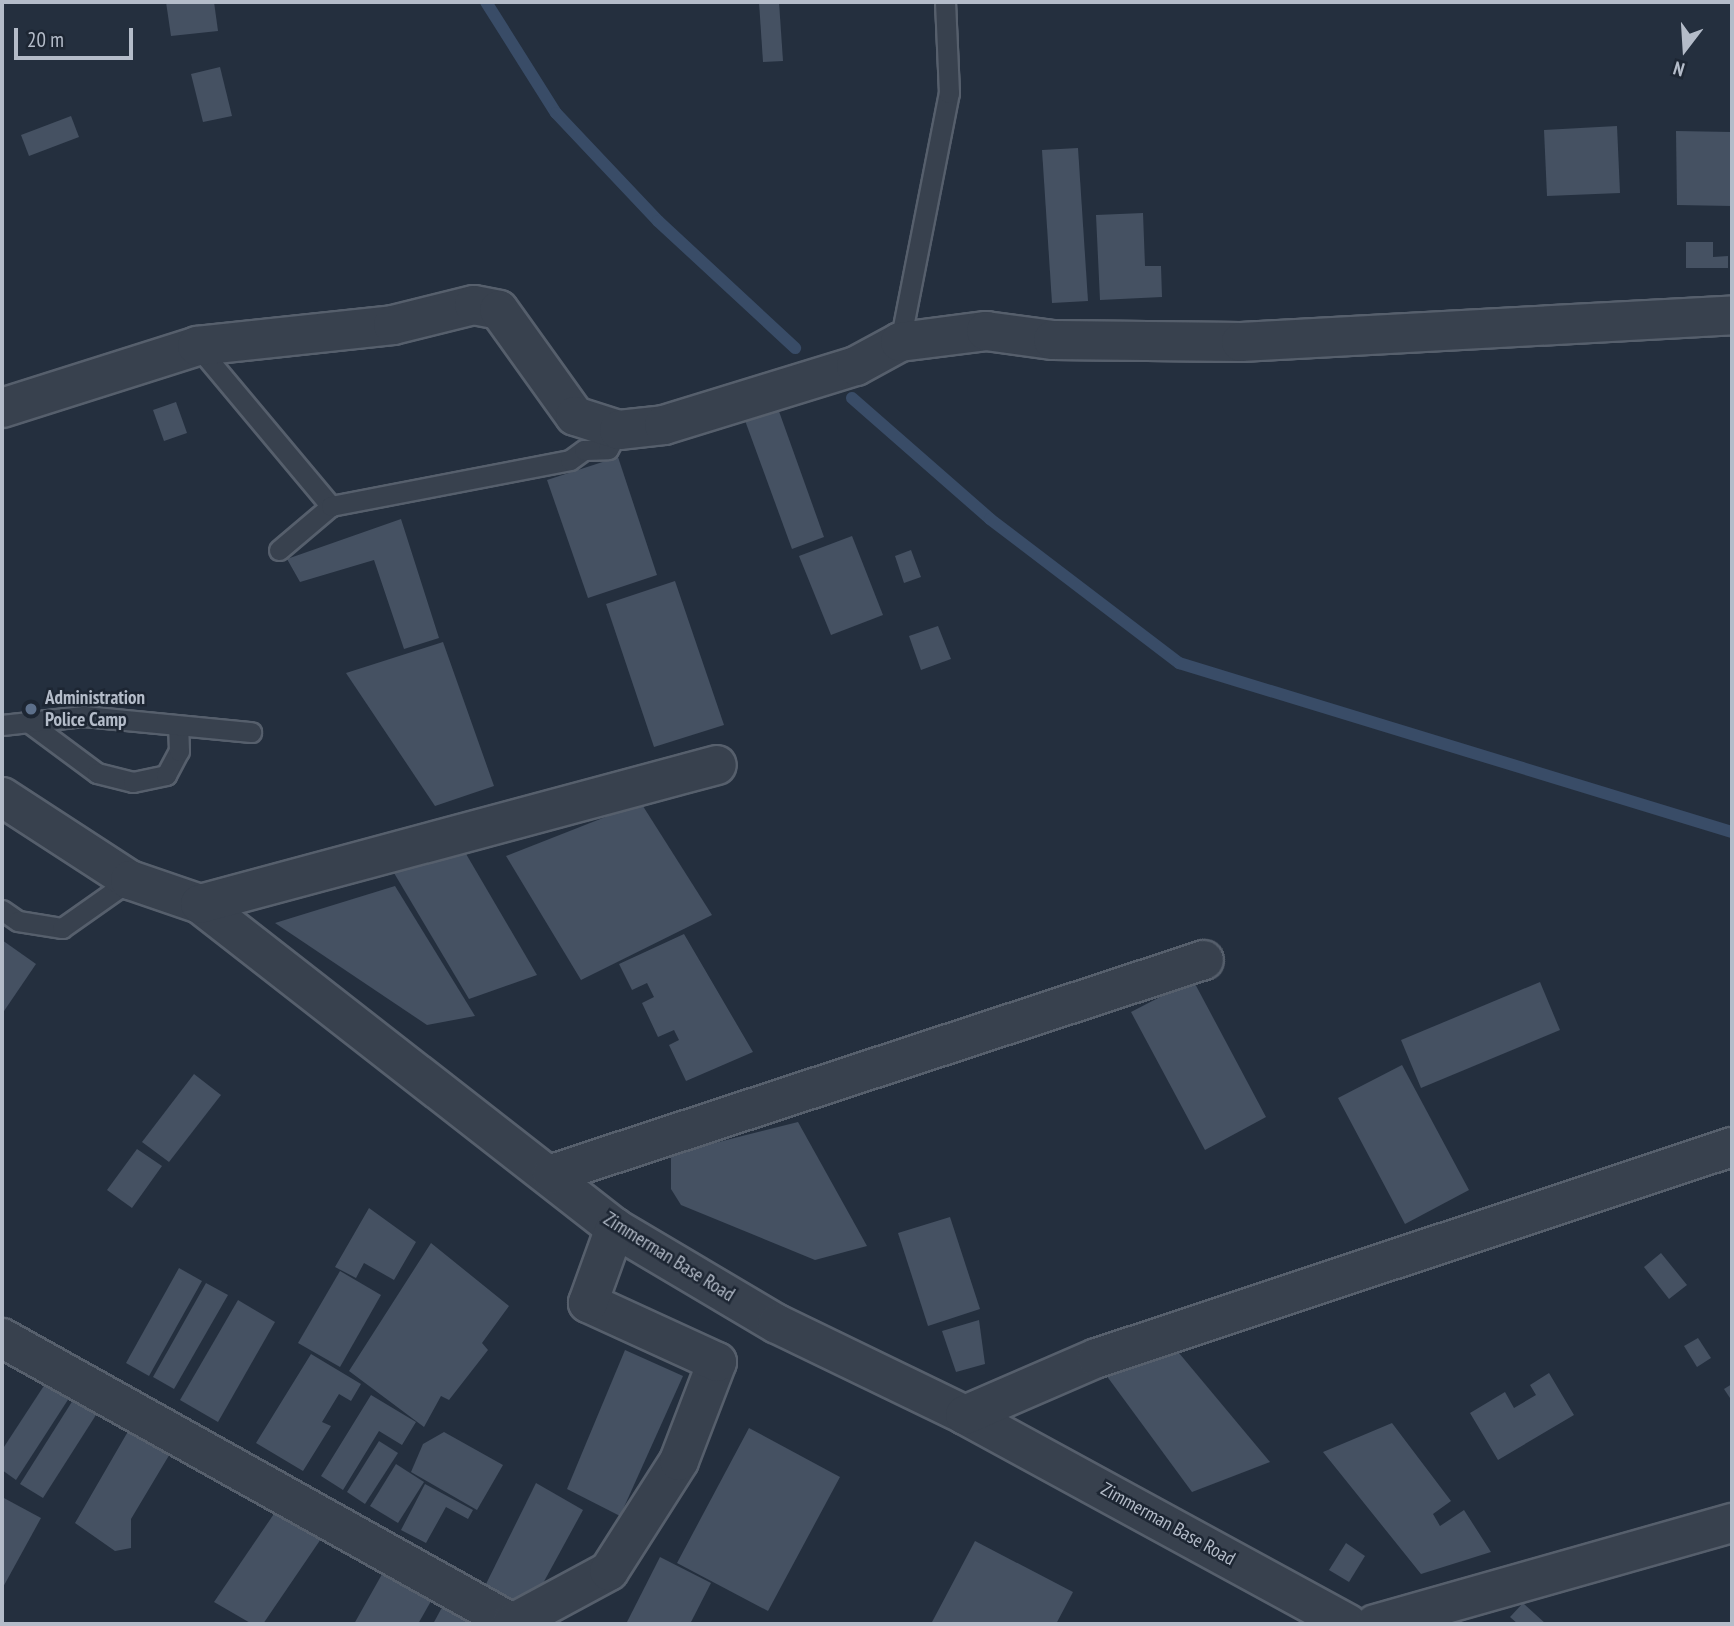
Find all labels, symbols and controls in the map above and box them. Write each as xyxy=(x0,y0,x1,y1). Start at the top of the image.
scale bar xyxy=(18,14,136,58)
north arrow xyxy=(1650,14,1720,84)
text: 20 m xyxy=(27,26,64,53)
text: N xyxy=(1670,56,1687,82)
place label: Administration Police Camp xyxy=(45,687,145,731)
marker: Administration Police Camp xyxy=(23,701,39,717)
street label: Zimmerman Base Road xyxy=(599,1208,739,1306)
street label: Zimmerman Base Road xyxy=(1097,1478,1239,1570)

